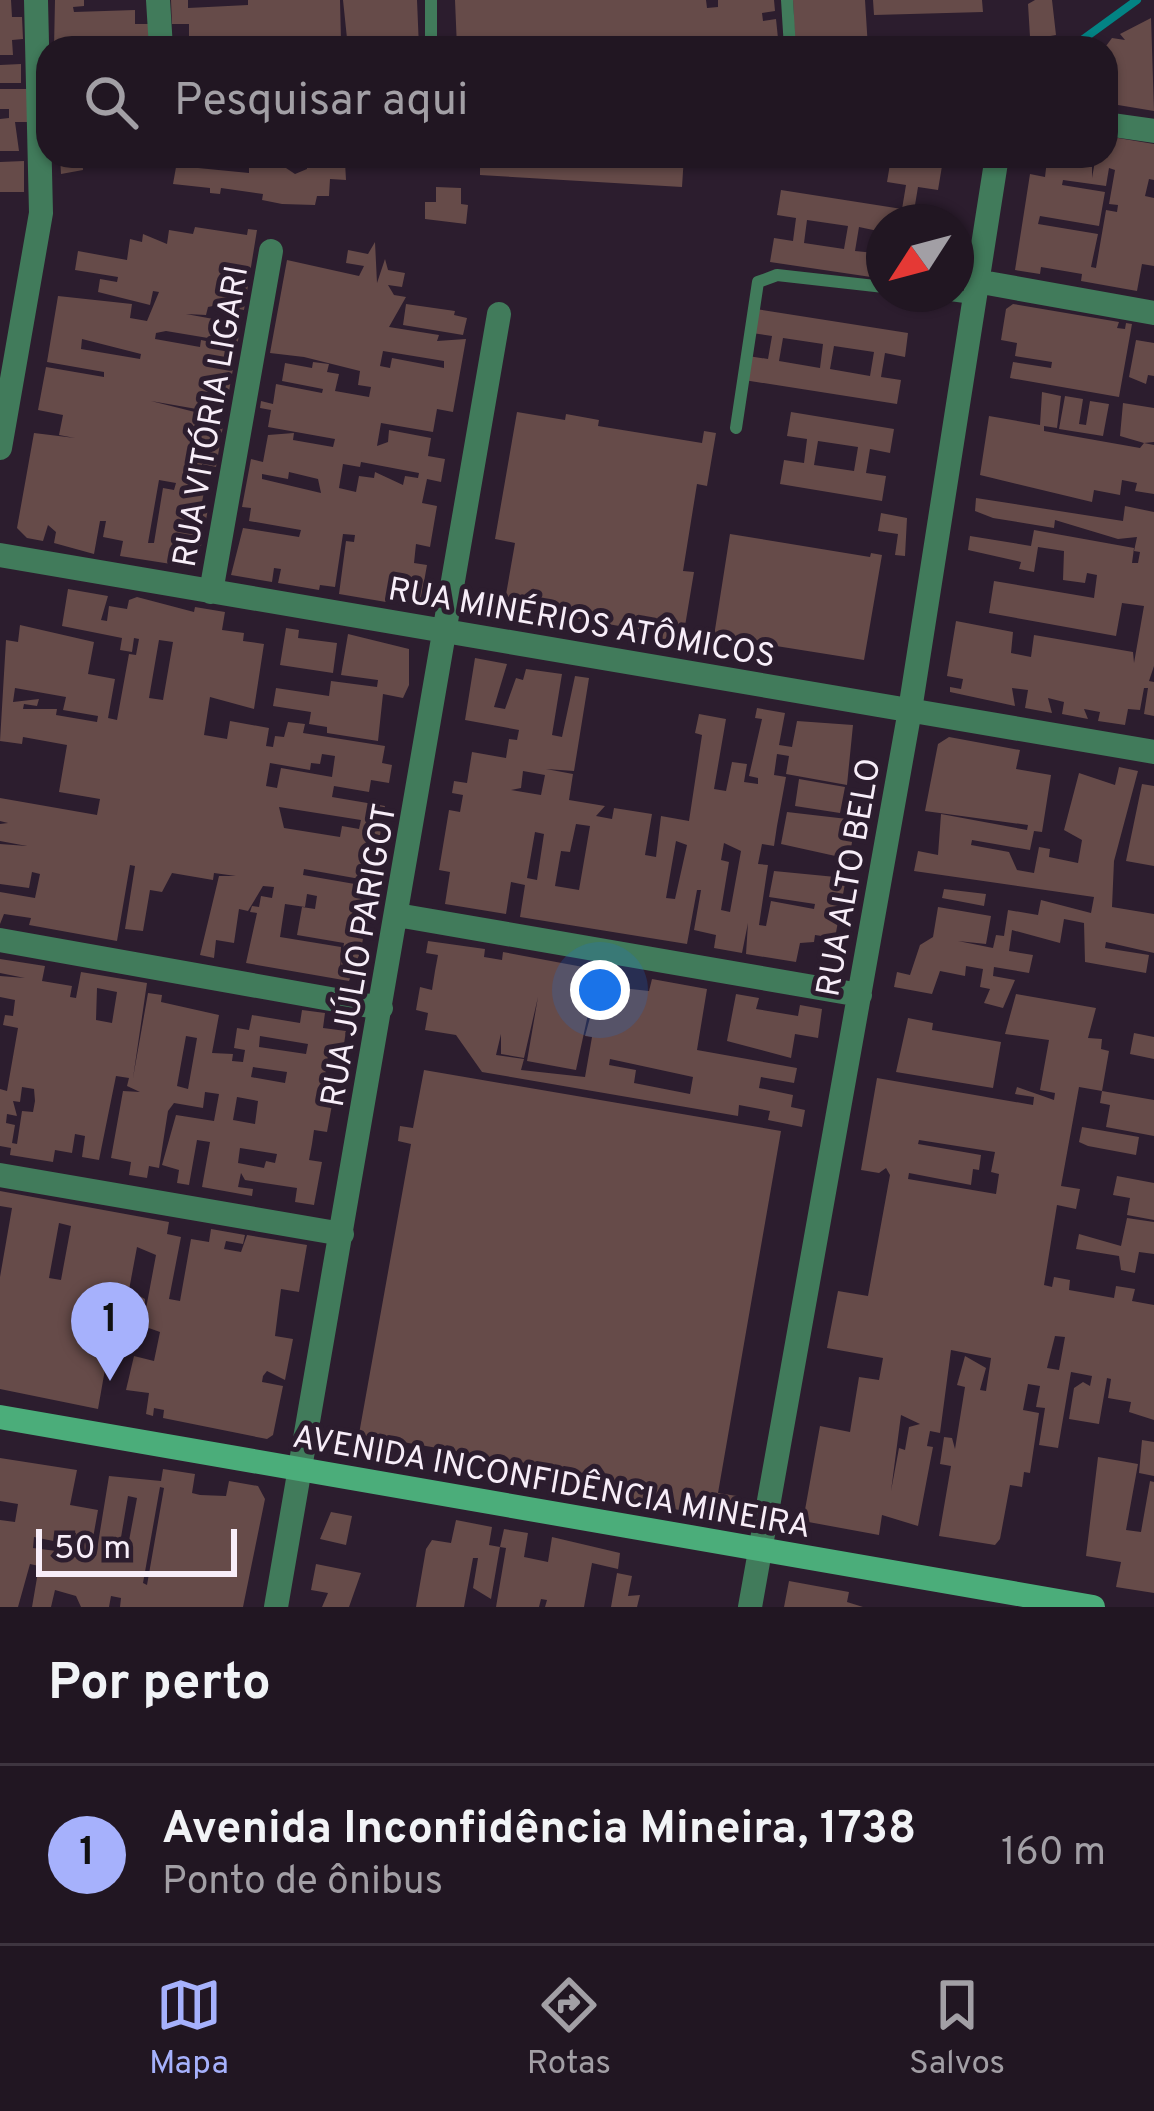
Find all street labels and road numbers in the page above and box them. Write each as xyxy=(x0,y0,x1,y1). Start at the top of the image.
street label: RUA VITÓRIA LIGARI xyxy=(164,262,260,571)
street label: RUA MINÉRIOS ATÔMICOS xyxy=(384,568,779,680)
street label: RUA ALTO BELO xyxy=(809,755,893,1000)
street label: RUA JÚLIO PARIGOT xyxy=(312,800,408,1111)
street label: AVENIDA INCONFIDÊNCIA MINEIRA xyxy=(289,1417,814,1550)

